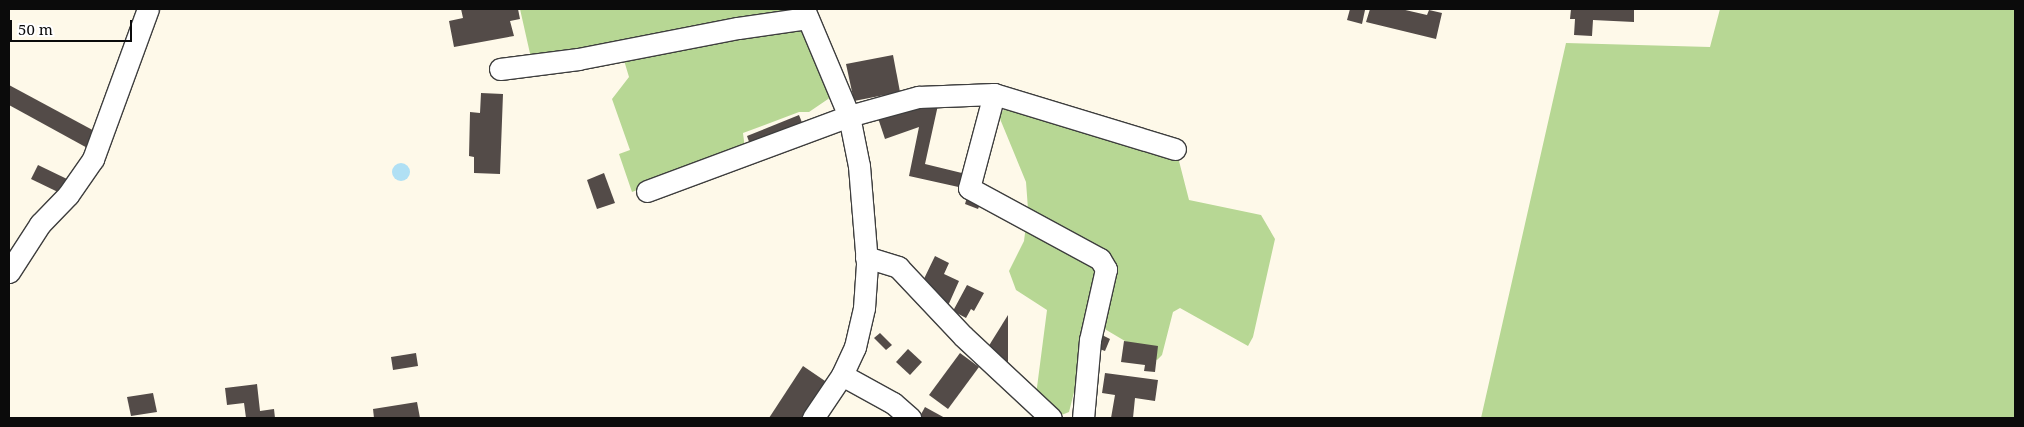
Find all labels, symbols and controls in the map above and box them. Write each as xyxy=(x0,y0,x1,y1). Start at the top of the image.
scale bar xyxy=(12,10,135,42)
text: 50 m xyxy=(18,19,53,39)

